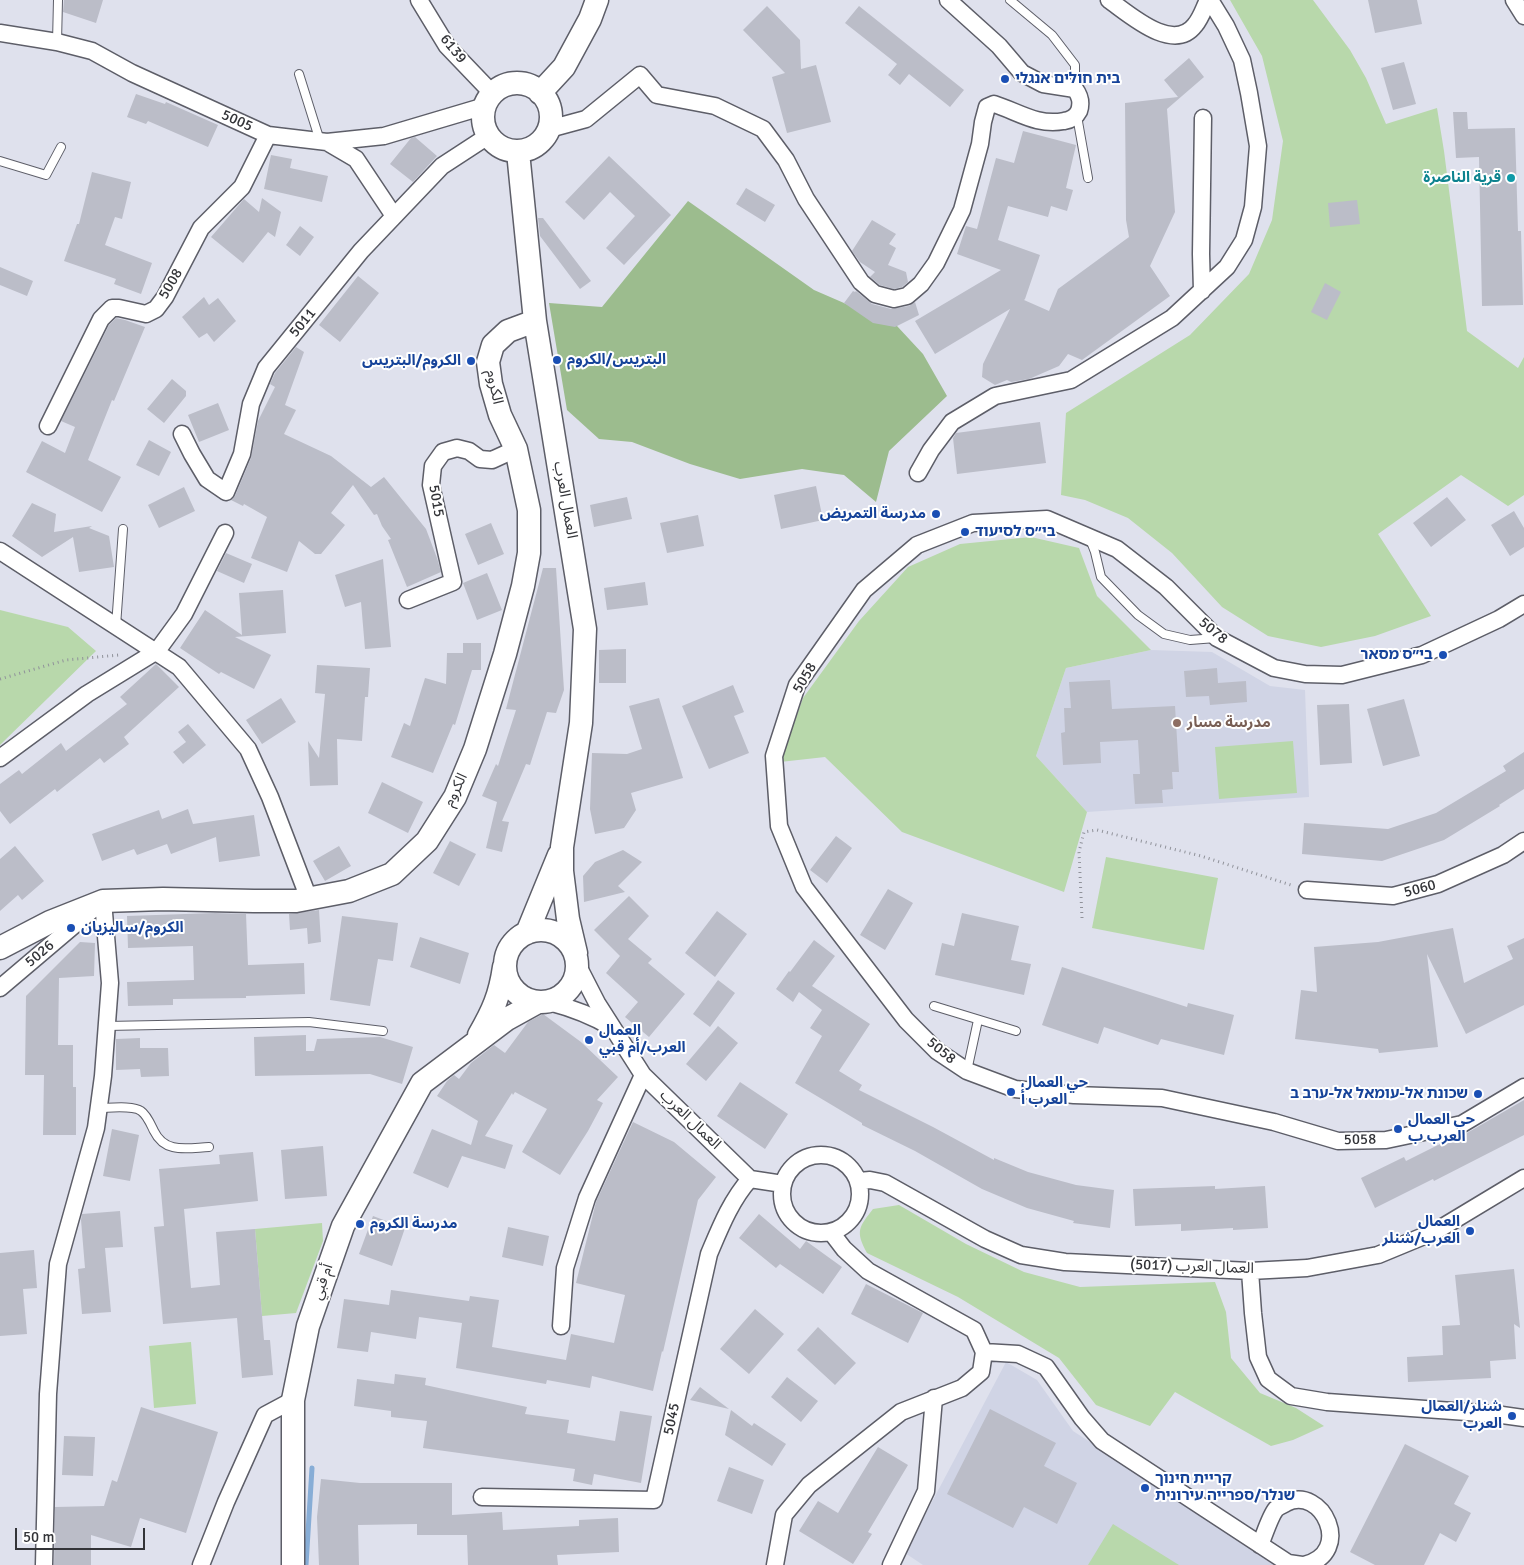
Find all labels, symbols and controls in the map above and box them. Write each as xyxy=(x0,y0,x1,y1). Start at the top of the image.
street label: 6139 xyxy=(436,31,470,67)
place label: בית חולים אנגלי xyxy=(1015,70,1120,88)
marker: בית חולים אנגלי xyxy=(999,73,1011,85)
street label: 5005 xyxy=(219,106,255,136)
place label: قرية الناصرة xyxy=(1423,169,1501,187)
marker: قرية الناصرة xyxy=(1505,172,1517,184)
street label: 5008 xyxy=(155,265,187,303)
street label: 5011 xyxy=(286,305,320,341)
place label: البتريس/الكروم xyxy=(567,351,666,369)
place label: الكروم/البتريس xyxy=(362,352,461,370)
marker: البتريس/الكروم xyxy=(551,354,563,366)
marker: الكروم/البتريس xyxy=(465,355,477,367)
street label: الكروم xyxy=(482,368,506,406)
street label: العمال العرب xyxy=(549,460,581,540)
street label: 5015 xyxy=(424,483,448,519)
place label: مدرسة التمريض xyxy=(820,505,926,523)
marker: مدرسة التمريض xyxy=(930,508,942,520)
place label: בי״ס לסיעוד xyxy=(975,523,1056,541)
marker: בי״ס לסיעוד xyxy=(959,526,971,538)
street label: 5078 xyxy=(1195,614,1231,648)
place label: בי״ס מסאר xyxy=(1360,646,1433,664)
marker: בי״ס מסאר xyxy=(1437,649,1449,661)
street label: 5058 xyxy=(789,659,821,697)
place label: مدرسة مسار xyxy=(1187,714,1271,732)
marker: مدرسة مسار xyxy=(1171,717,1183,729)
street label: الكروم xyxy=(440,770,472,810)
street label: 5060 xyxy=(1402,876,1438,902)
place label: الكروم/ساليزيان xyxy=(81,919,184,937)
marker: الكروم/ساليزيان xyxy=(65,922,77,934)
street label: 5026 xyxy=(22,937,58,971)
place label: العمال العرب/أم قبي xyxy=(599,1022,686,1057)
marker: العمال العرب/أم قبي xyxy=(583,1034,595,1046)
street label: 5058 xyxy=(923,1034,959,1068)
place label: حي العمال العرب أ xyxy=(1021,1074,1088,1109)
place label: שכונת אל-עומאל אל-ערב ב xyxy=(1290,1085,1468,1103)
street label: العمال العرب xyxy=(656,1086,724,1154)
marker: حي العمال العرب أ xyxy=(1005,1086,1017,1098)
marker: שכונת אל-עומאל אל-ערב ב xyxy=(1472,1088,1484,1100)
place label: حي العمال العرب ب xyxy=(1408,1111,1475,1146)
marker: حي العمال العرب ب xyxy=(1392,1123,1404,1135)
street label: 5058 xyxy=(1344,1131,1376,1149)
place label: العمال العرب/شنلر xyxy=(1382,1213,1460,1248)
place label: مدرسة الكروم xyxy=(370,1215,457,1233)
marker: مدرسة الكروم xyxy=(354,1218,366,1230)
marker: العمال العرب/شنلر xyxy=(1464,1225,1476,1237)
street label: العمال العرب (5017) xyxy=(1130,1256,1254,1278)
street label: أم قبي xyxy=(308,1262,338,1302)
place label: شنلر/العمال العرب xyxy=(1421,1398,1502,1433)
street label: 5045 xyxy=(660,1401,684,1437)
marker: شنلر/العمال العرب xyxy=(1506,1410,1518,1422)
place label: קריית חינוך שנלר/ספרייה עירונית xyxy=(1155,1470,1295,1505)
marker: קריית חינוך שנלר/ספרייה עירונית xyxy=(1139,1482,1151,1494)
scale bar xyxy=(18,1518,148,1550)
text: 50 m xyxy=(23,1528,54,1546)

